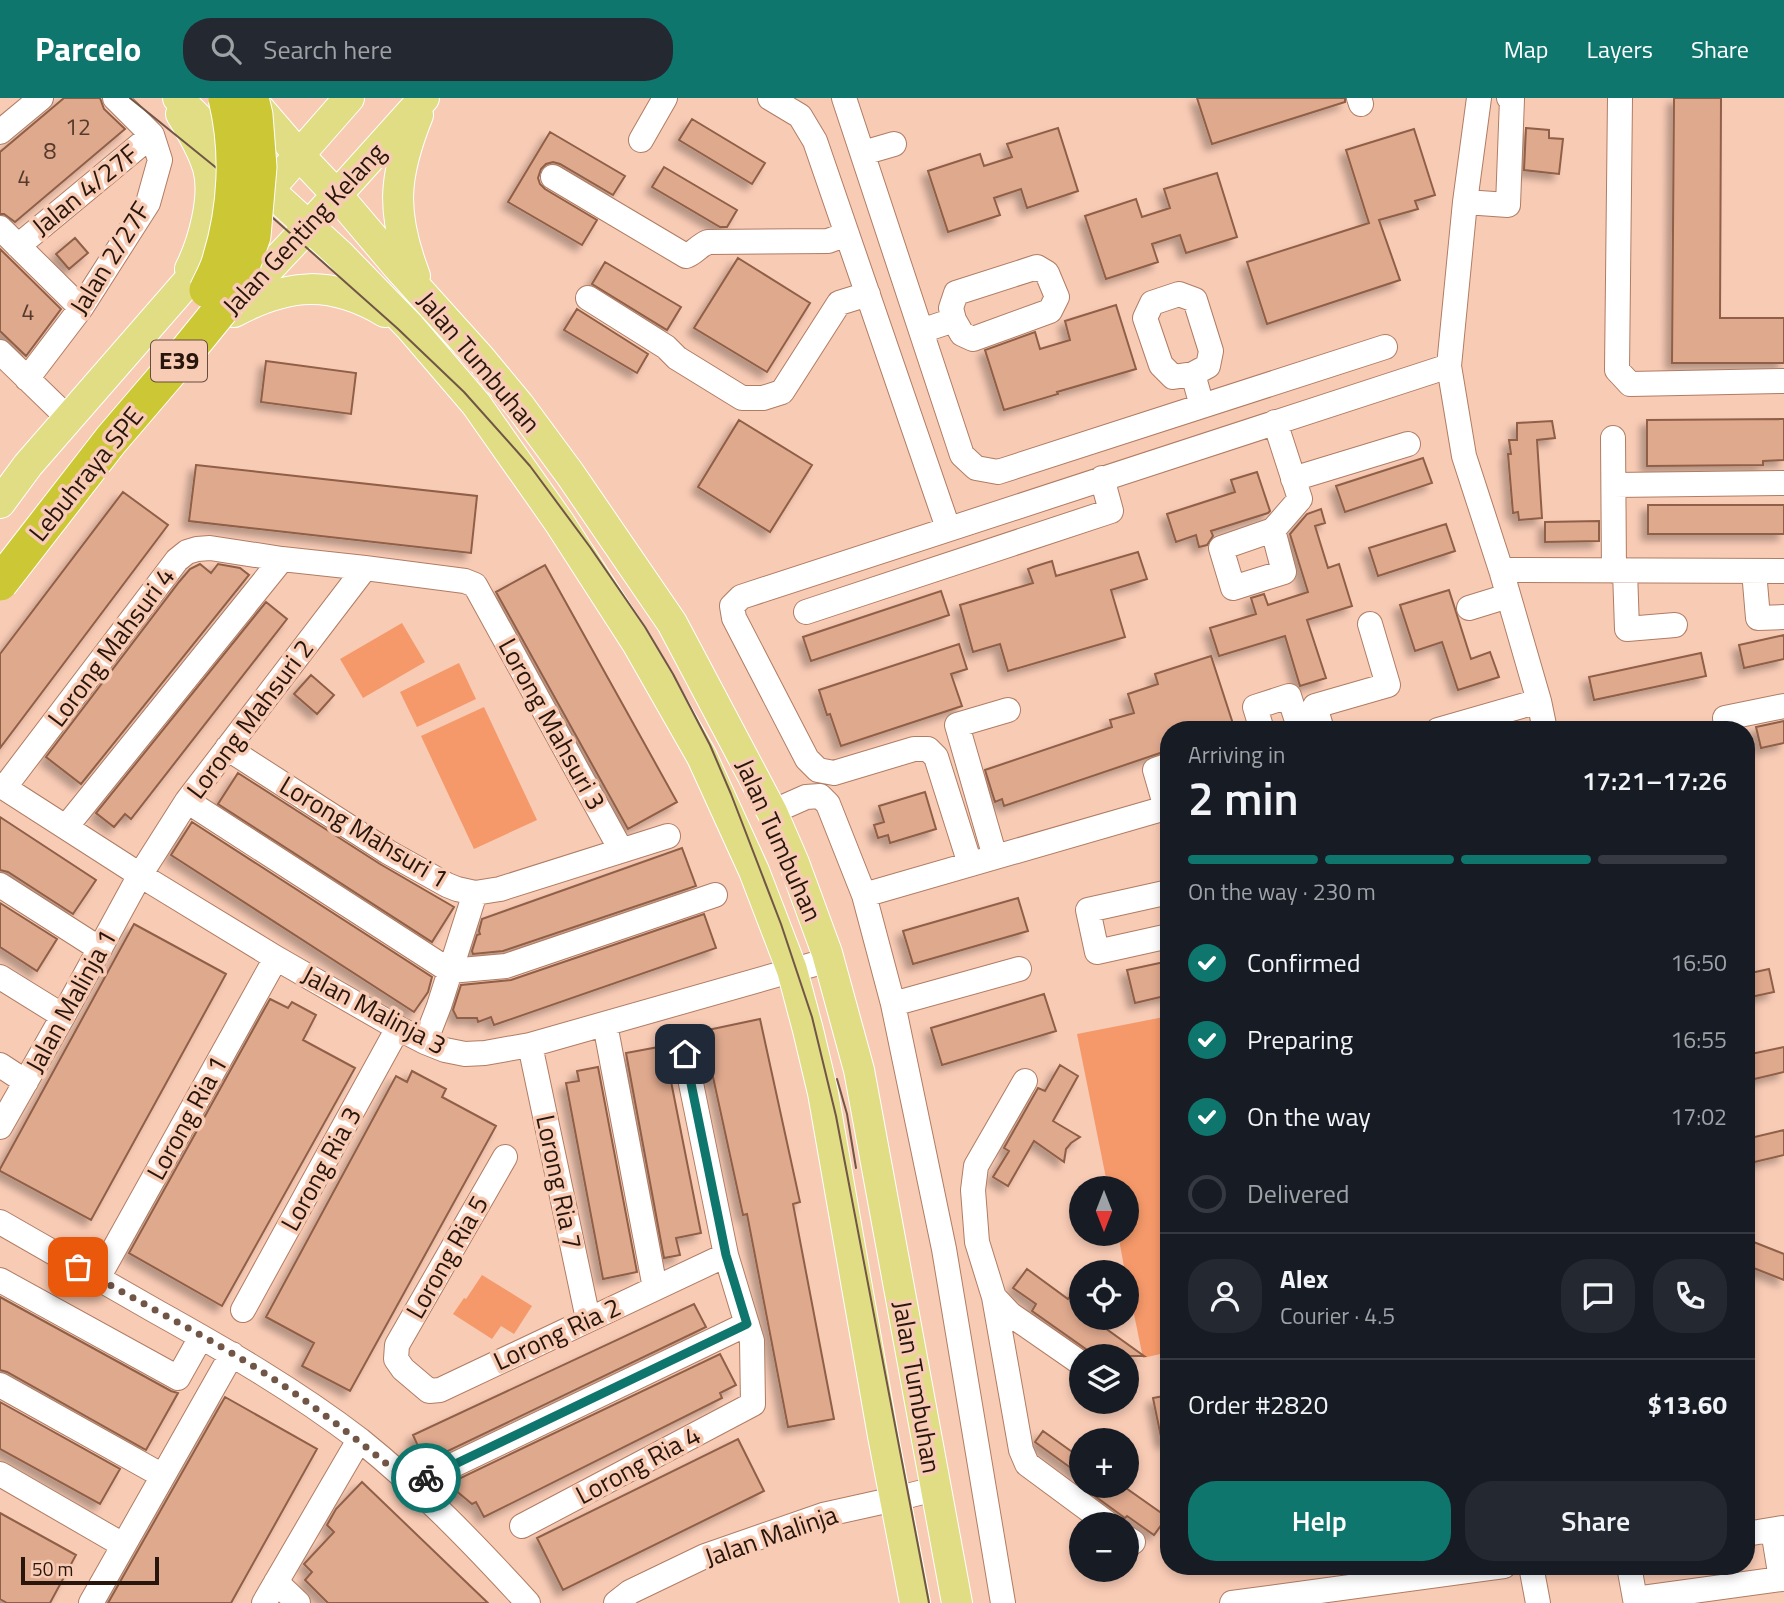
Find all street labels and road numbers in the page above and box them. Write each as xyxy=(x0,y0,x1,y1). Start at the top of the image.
street label: Jalan Genting Kelang xyxy=(213,133,394,324)
street label: Jalan 4/27F xyxy=(23,134,146,245)
street label: Jalan 2/27F xyxy=(59,193,160,322)
street label: Jalan Tumbuhan xyxy=(408,282,550,441)
road number: E39 xyxy=(151,340,207,382)
street label: Lebuhraya SPE xyxy=(19,398,152,550)
street label: Lorong Mahsuri 4 xyxy=(37,559,184,735)
street label: Lorong Mahsuri 2 xyxy=(176,631,323,807)
street label: Lorong Mahsuri 3 xyxy=(489,631,616,817)
street label: Jalan Tumbuhan xyxy=(726,752,833,928)
street label: Lorong Mahsuri 1 xyxy=(272,766,456,898)
street label: Jalan Malinja 1 xyxy=(15,922,126,1080)
street label: Jalan Malinja 3 xyxy=(295,955,453,1064)
street label: Lorong Ria 1 xyxy=(136,1049,237,1187)
street label: Lorong Ria 3 xyxy=(270,1100,371,1238)
street label: Lorong Ria 7 xyxy=(526,1111,593,1253)
street label: Lorong Ria 5 xyxy=(396,1188,498,1326)
street label: Lorong Ria 2 xyxy=(487,1287,627,1380)
street label: Jalan Tumbuhan xyxy=(883,1298,952,1476)
street label: Lorong Ria 4 xyxy=(568,1415,707,1514)
street label: Jalan Malinja xyxy=(699,1495,843,1577)

